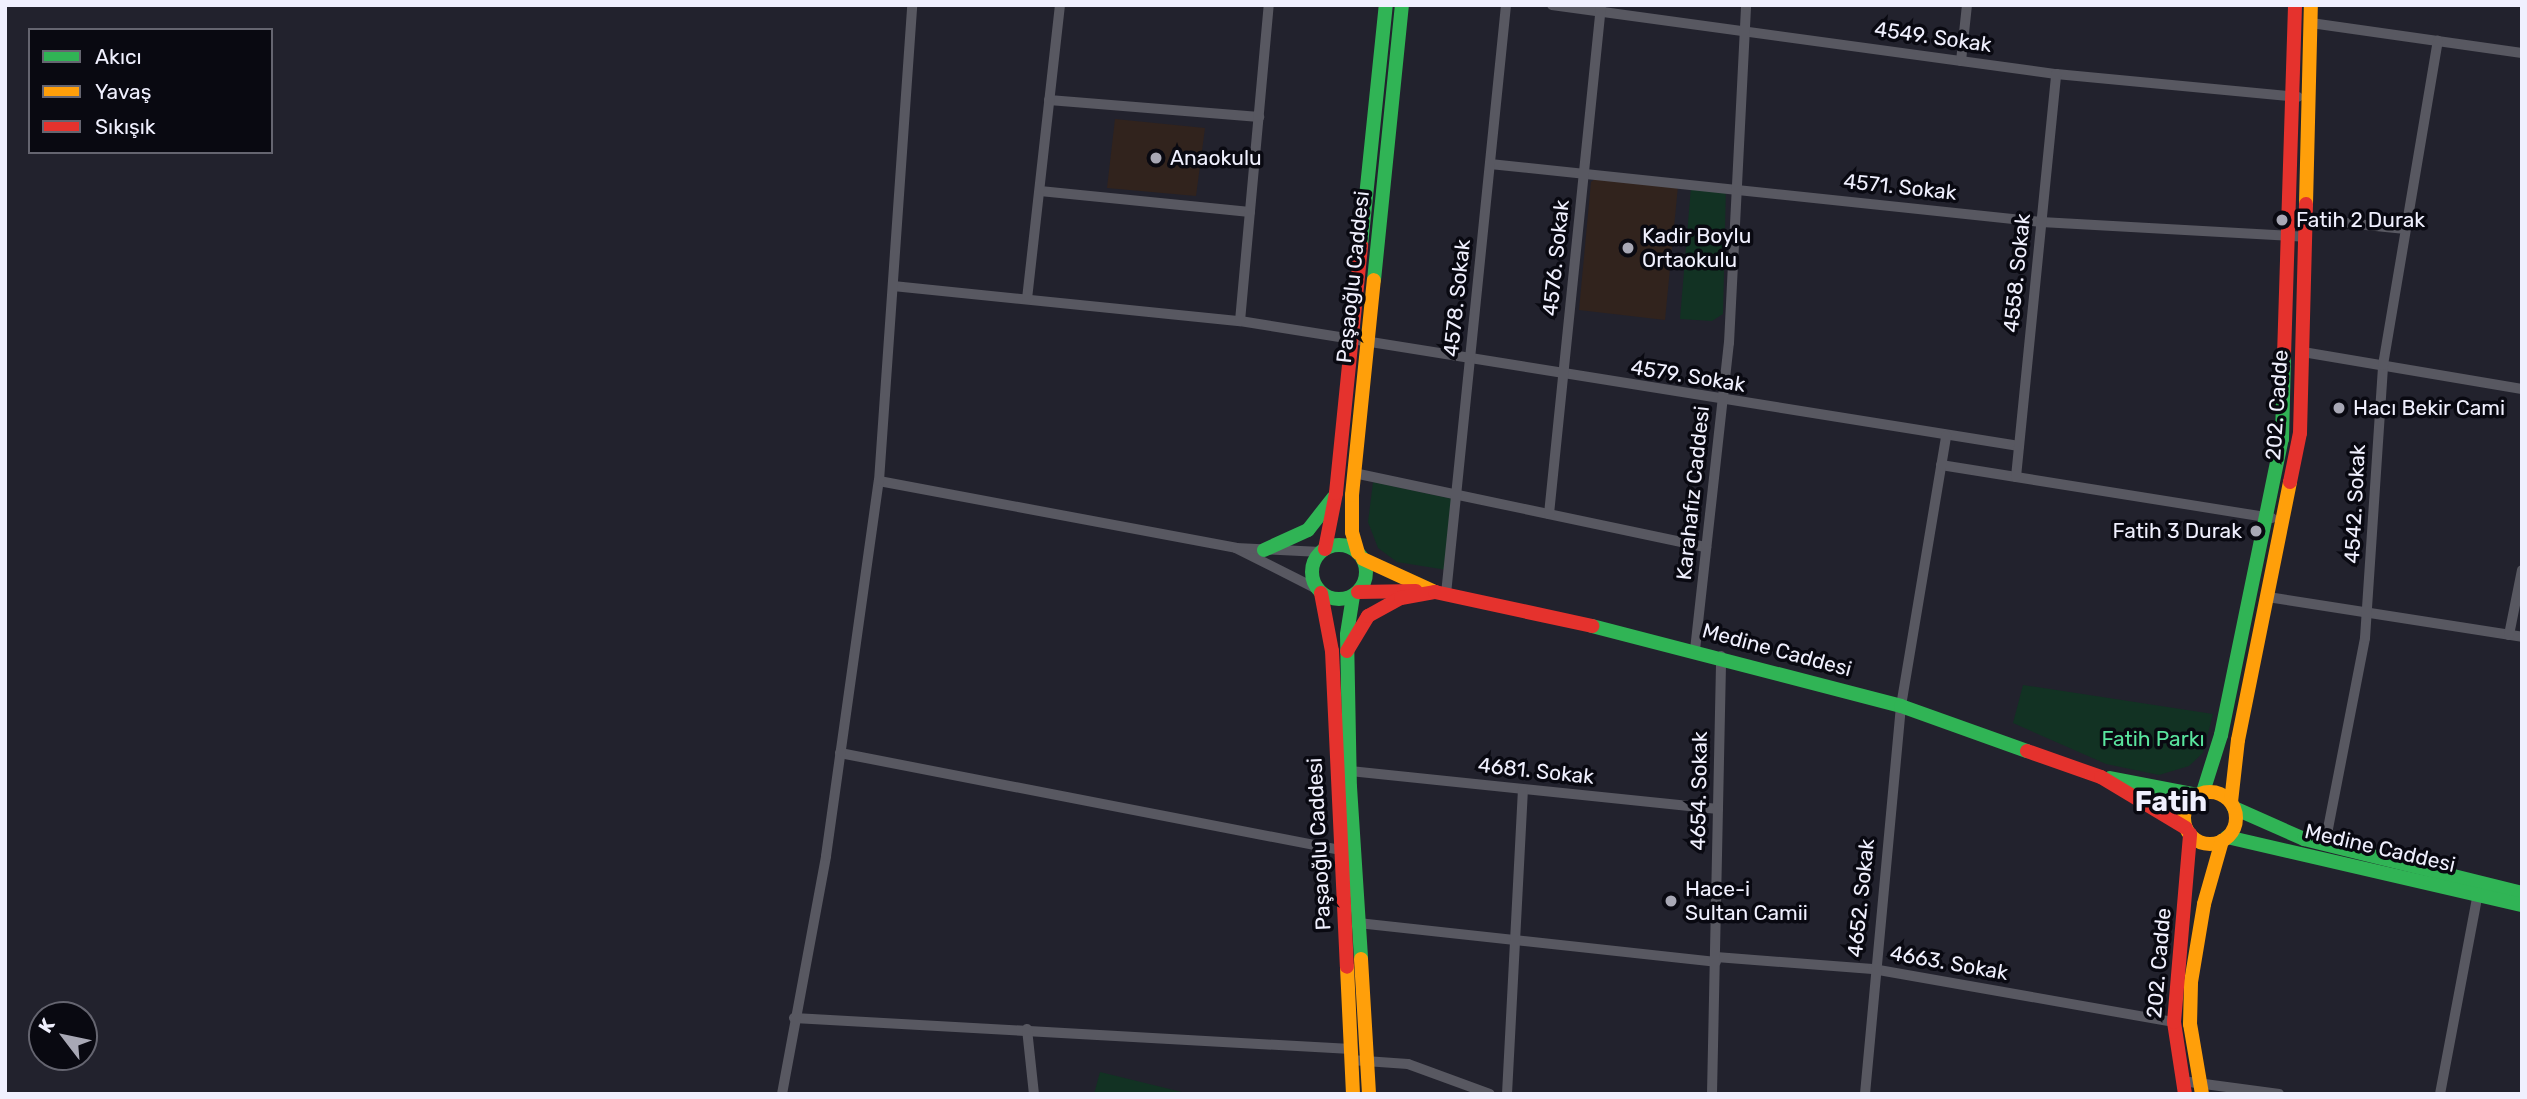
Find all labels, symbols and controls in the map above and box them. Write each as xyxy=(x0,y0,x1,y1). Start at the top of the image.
street label: 4549. Sokak xyxy=(1873,16,1993,58)
legend xyxy=(28,28,273,154)
text: Akıcı xyxy=(95,44,142,69)
text: Yavaş xyxy=(95,79,151,104)
text: Sıkışık xyxy=(95,114,156,139)
place label: Anaokulu xyxy=(1170,145,1262,171)
marker: Anaokulu xyxy=(1148,150,1164,166)
street label: 4571. Sokak xyxy=(1842,169,1958,205)
street label: Paşaoğlu Caddesi xyxy=(1331,190,1375,364)
street label: 4576. Sokak xyxy=(1537,199,1575,317)
place label: Fatih 2 Durak xyxy=(2296,207,2425,233)
street label: 4558. Sokak xyxy=(1998,212,2036,334)
marker: Fatih 2 Durak xyxy=(2274,212,2290,228)
place label: Kadir Boylu Ortaokulu xyxy=(1642,223,1752,273)
street label: 4578. Sokak xyxy=(1438,238,1476,358)
marker: Kadir Boylu Ortaokulu xyxy=(1620,240,1636,256)
street label: 202. Cadde xyxy=(2261,349,2293,461)
street label: 4579. Sokak xyxy=(1629,354,1747,398)
place label: Hacı Bekir Cami xyxy=(2353,395,2506,421)
marker: Hacı Bekir Cami xyxy=(2331,400,2347,416)
street label: Karahafız Caddesi xyxy=(1671,405,1715,581)
street label: 4542. Sokak xyxy=(2339,444,2371,564)
place label: Fatih 3 Durak xyxy=(2113,518,2242,544)
marker: Fatih 3 Durak xyxy=(2248,523,2264,539)
street label: Medine Caddesi xyxy=(1699,618,1855,682)
park label: Fatih Parkı xyxy=(2101,726,2205,752)
street label: 4654. Sokak xyxy=(1685,731,1713,851)
street label: 4681. Sokak xyxy=(1477,752,1595,790)
street label: Paşaoğlu Caddesi xyxy=(1302,757,1336,931)
district label: Fatih xyxy=(2135,785,2207,819)
street label: Medine Caddesi xyxy=(2302,818,2458,878)
street label: 4652. Sokak xyxy=(1842,837,1880,959)
place label: Hace-i Sultan Camii xyxy=(1685,876,1808,926)
marker: Hace-i Sultan Camii xyxy=(1663,893,1679,909)
street label: 202. Cadde xyxy=(2142,907,2176,1019)
street label: 4663. Sokak xyxy=(1888,940,2010,986)
north arrow xyxy=(28,1001,98,1071)
text: K xyxy=(33,1014,60,1037)

